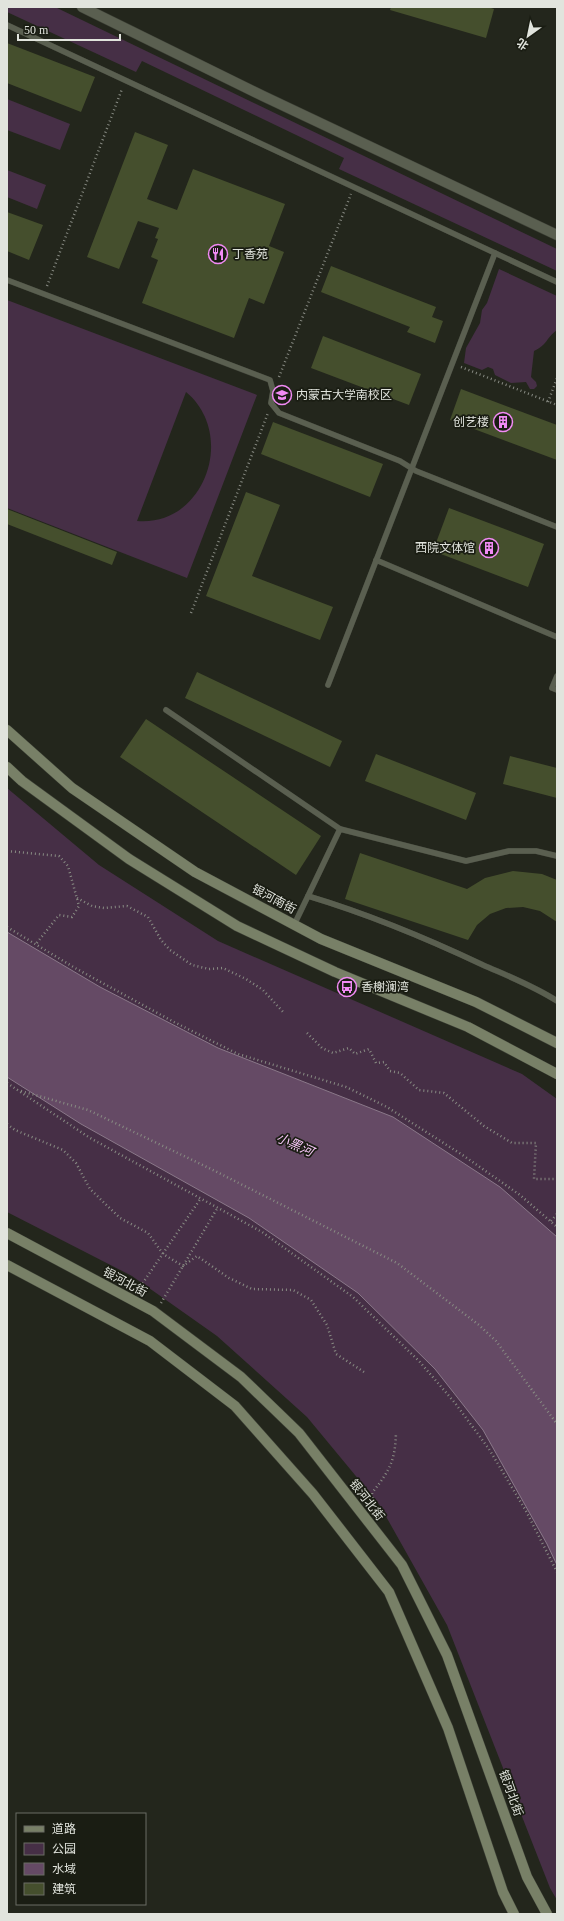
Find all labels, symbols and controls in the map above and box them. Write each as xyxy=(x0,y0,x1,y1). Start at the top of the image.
scale bar xyxy=(18,16,120,42)
north arrow xyxy=(508,16,548,56)
text: 50 m xyxy=(24,23,49,37)
text: 北 xyxy=(515,36,530,52)
restaurant icon: 丁香苑 xyxy=(207,243,229,265)
place label: 丁香苑 xyxy=(232,247,268,261)
school or university icon: 内蒙古大学南校区 xyxy=(271,384,293,406)
place label: 内蒙古大学南校区 xyxy=(296,388,392,402)
building icon: 创艺楼 xyxy=(492,411,514,433)
place label: 创艺楼 xyxy=(453,415,489,429)
building icon: 西院文体馆 xyxy=(478,537,500,559)
place label: 西院文体馆 xyxy=(415,541,475,555)
street label: 银河南街 xyxy=(250,882,298,916)
bus stop icon: 香榭澜湾 xyxy=(336,976,358,998)
place label: 香榭澜湾 xyxy=(361,980,409,994)
water label: 小黑河 xyxy=(274,1130,318,1160)
street label: 银河北街 xyxy=(101,1265,149,1299)
street label: 银河北街 xyxy=(347,1477,387,1523)
street label: 银河北街 xyxy=(496,1768,526,1818)
legend xyxy=(16,1813,146,1905)
text: 道路 xyxy=(52,1822,76,1836)
text: 公园 xyxy=(52,1842,76,1856)
text: 水域 xyxy=(52,1862,76,1876)
text: 建筑 xyxy=(52,1882,76,1896)

